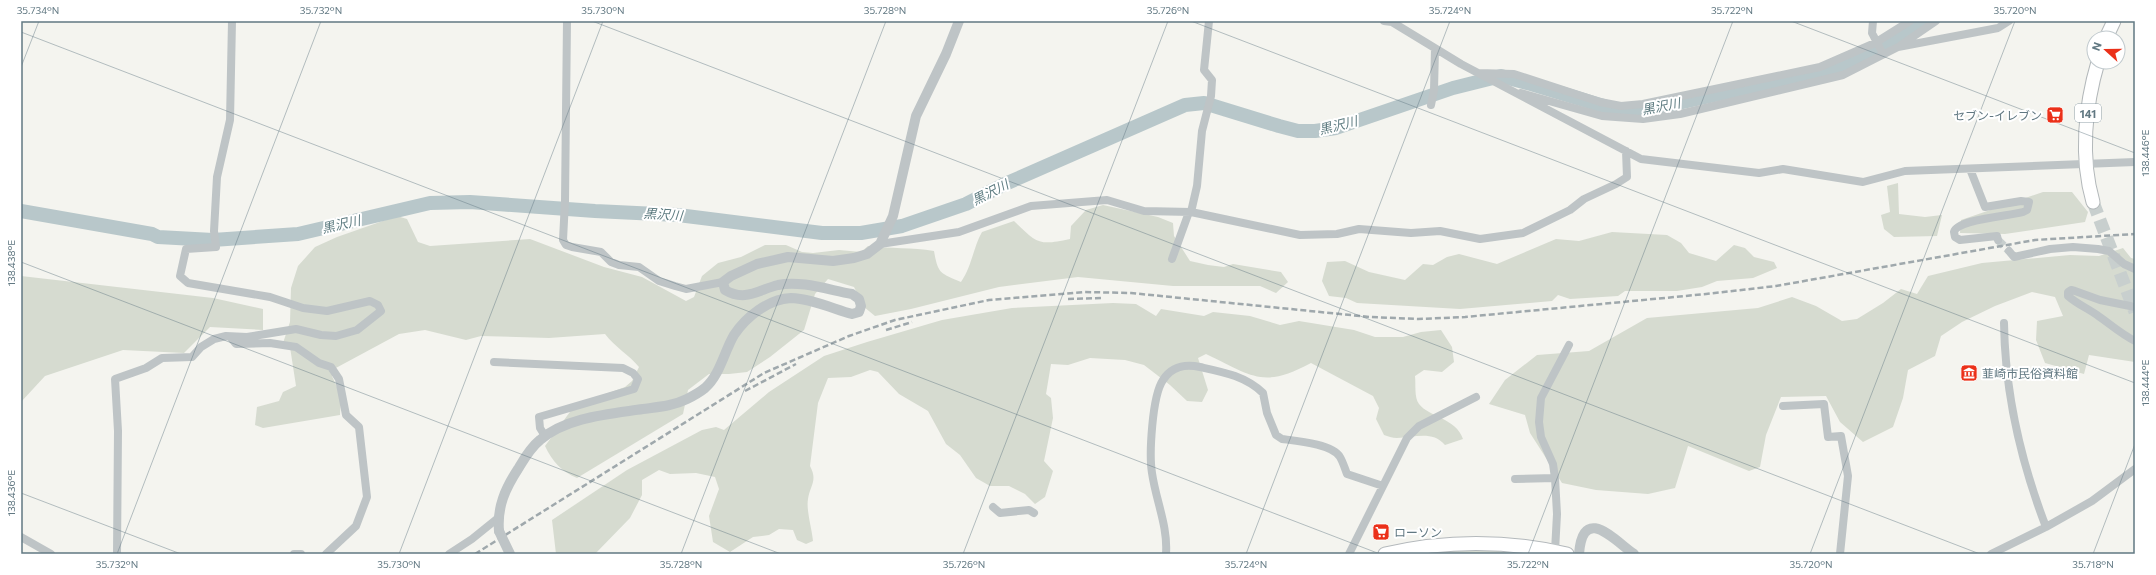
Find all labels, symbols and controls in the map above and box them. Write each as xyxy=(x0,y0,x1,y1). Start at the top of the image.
text: 35.734°N xyxy=(17,4,59,16)
text: 35.732°N xyxy=(300,4,342,16)
text: 35.730°N xyxy=(581,4,625,16)
text: 35.728°N xyxy=(864,4,906,16)
text: 35.726°N xyxy=(1147,4,1189,16)
text: 35.724°N xyxy=(1429,4,1471,16)
text: 35.722°N xyxy=(1711,4,1753,16)
text: 35.720°N xyxy=(1993,4,2037,16)
north arrow xyxy=(2086,30,2126,70)
text: N xyxy=(2089,40,2104,52)
water label: 黒沢川 xyxy=(1640,94,1684,118)
road number: 141 xyxy=(2075,104,2101,122)
supermarket icon: セブン-イレブン xyxy=(2045,105,2065,125)
place label: セブン-イレブン xyxy=(1953,108,2042,122)
water label: 黒沢川 xyxy=(1317,112,1361,137)
text: 138.446°E xyxy=(2139,130,2151,176)
water label: 黒沢川 xyxy=(969,175,1013,208)
water label: 黒沢川 xyxy=(643,205,685,223)
water label: 黒沢川 xyxy=(320,211,364,236)
text: 138.438°E xyxy=(5,240,17,286)
text: 138.444°E xyxy=(2139,360,2151,406)
museum icon: 韮崎市民俗資料館 xyxy=(1959,363,1979,383)
place label: 韮崎市民俗資料館 xyxy=(1982,366,2078,380)
text: 138.436°E xyxy=(5,470,17,516)
supermarket icon: ローソン xyxy=(1371,522,1391,542)
place label: ローソン xyxy=(1394,525,1442,539)
text: 35.732°N xyxy=(96,558,138,570)
text: 35.730°N xyxy=(377,558,421,570)
text: 35.728°N xyxy=(660,558,702,570)
text: 35.726°N xyxy=(943,558,985,570)
text: 35.724°N xyxy=(1225,558,1267,570)
text: 35.722°N xyxy=(1507,558,1549,570)
text: 35.720°N xyxy=(1789,558,1833,570)
text: 35.718°N xyxy=(2072,558,2114,570)

